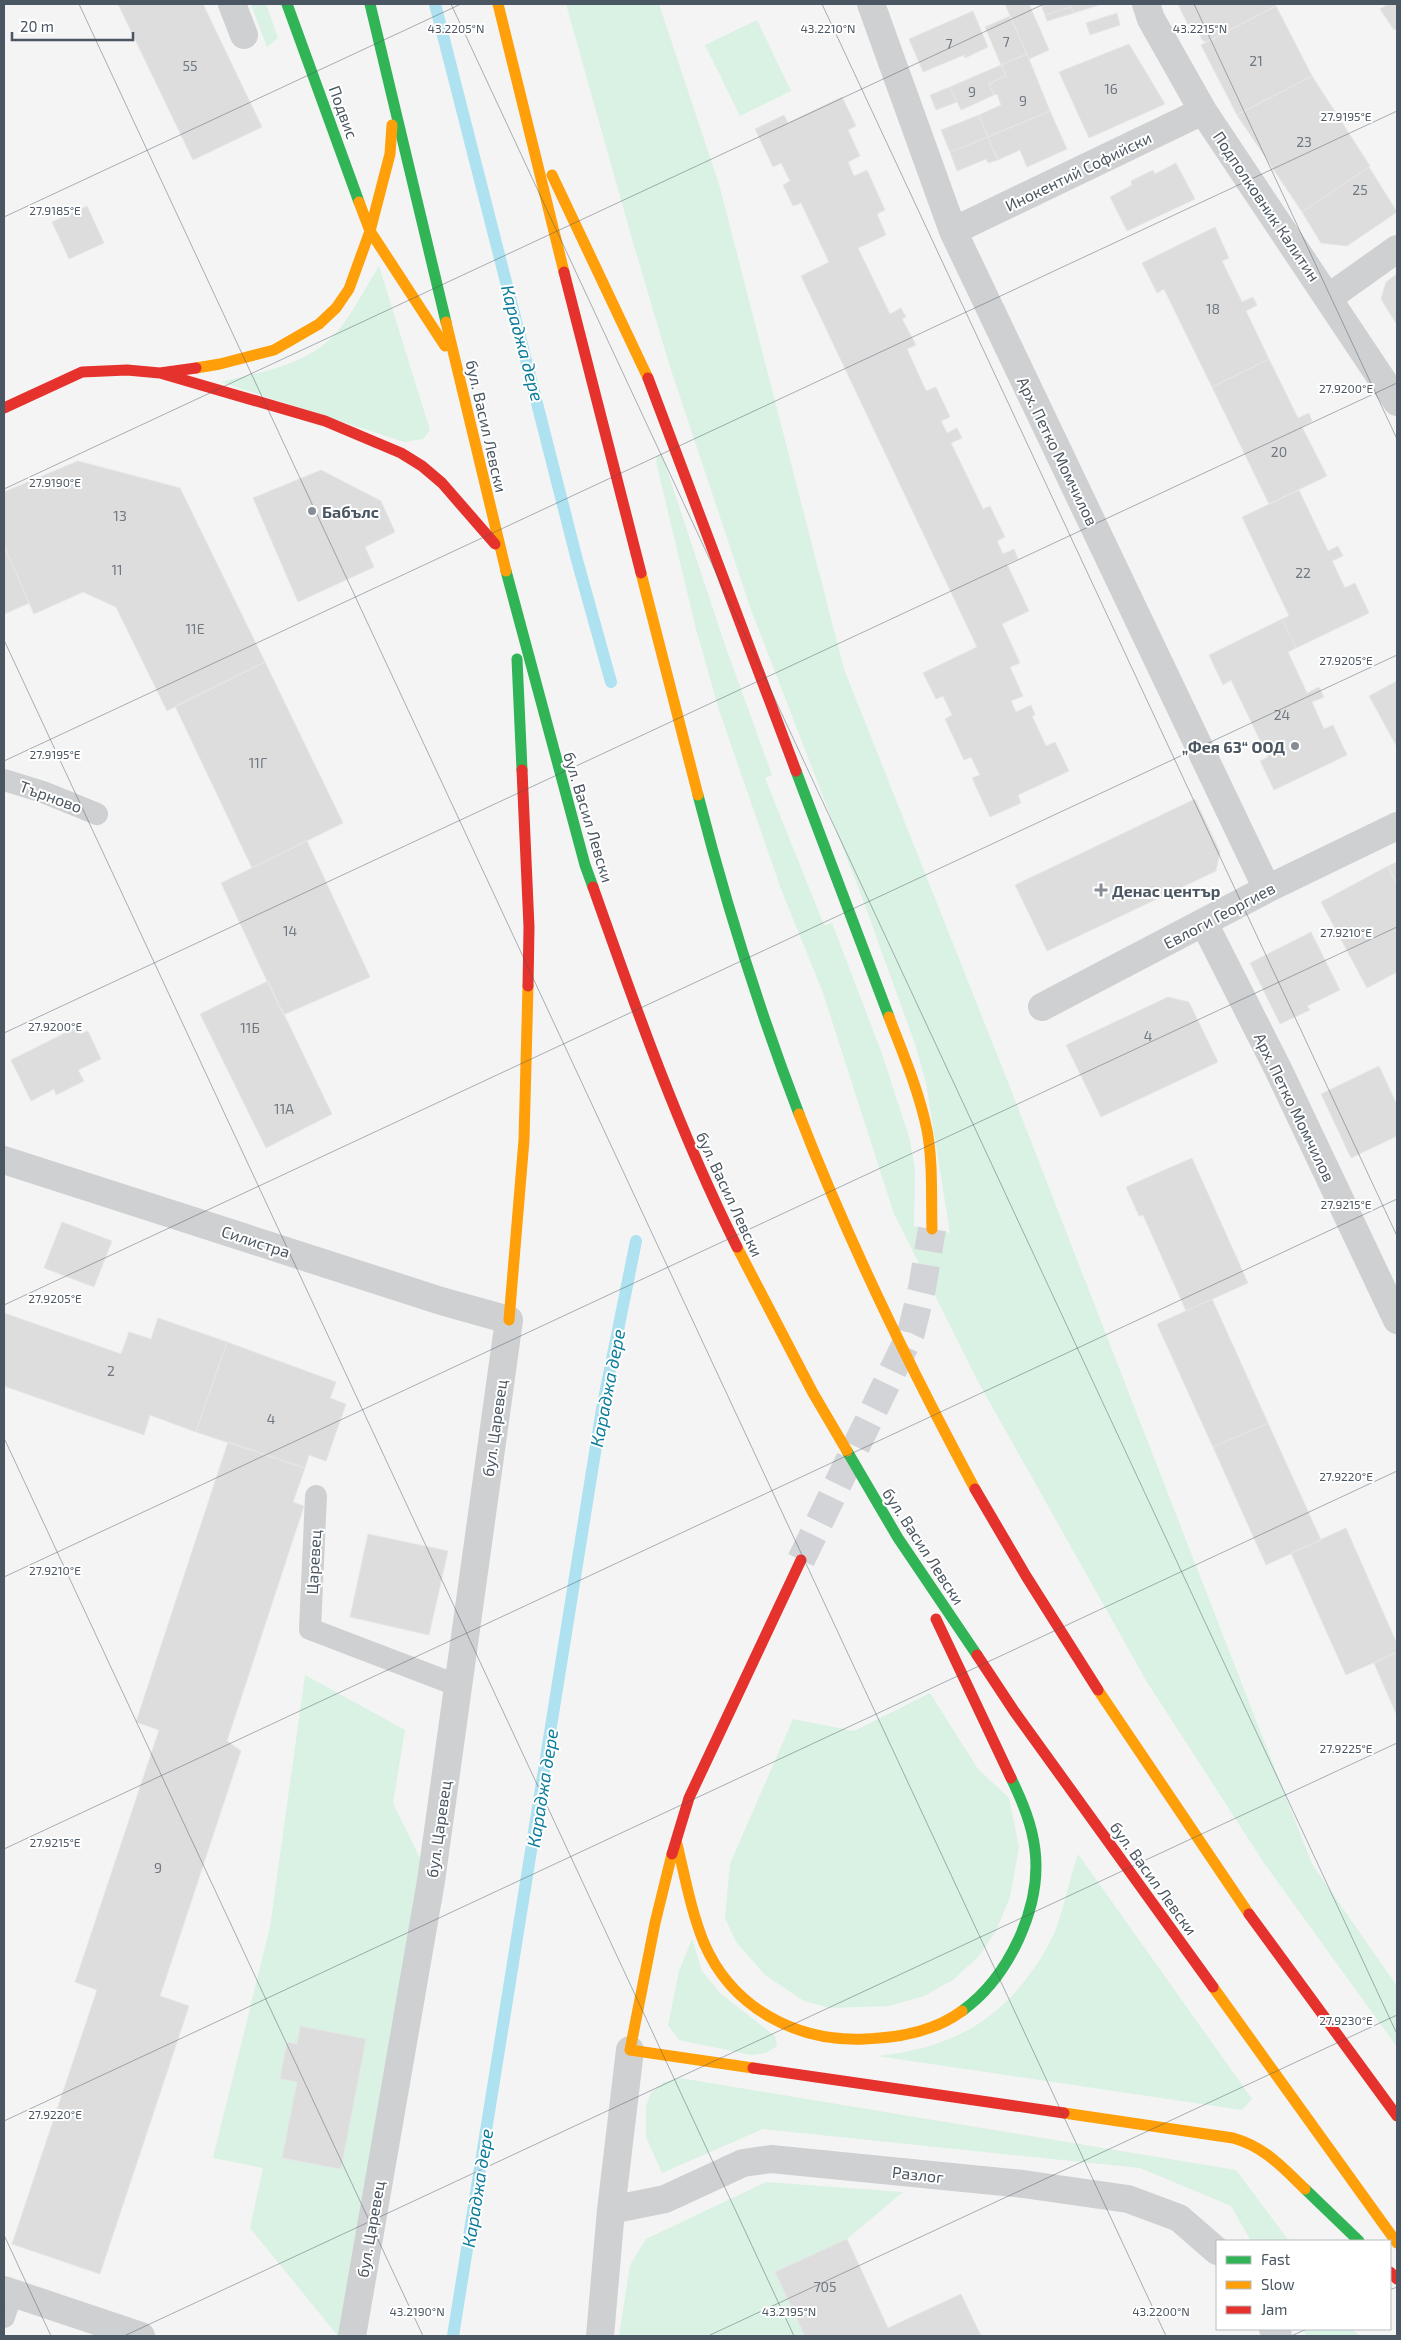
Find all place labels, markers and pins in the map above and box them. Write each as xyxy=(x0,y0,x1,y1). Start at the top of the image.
place label: Бабълс xyxy=(322,502,379,521)
marker: Бабълс xyxy=(306,505,318,517)
place label: „Фея 63“ ООД xyxy=(1182,737,1285,756)
marker: „Фея 63“ ООД xyxy=(1289,740,1301,752)
place label: Денас център xyxy=(1112,881,1220,900)
marker: Денас център xyxy=(1094,883,1108,897)

